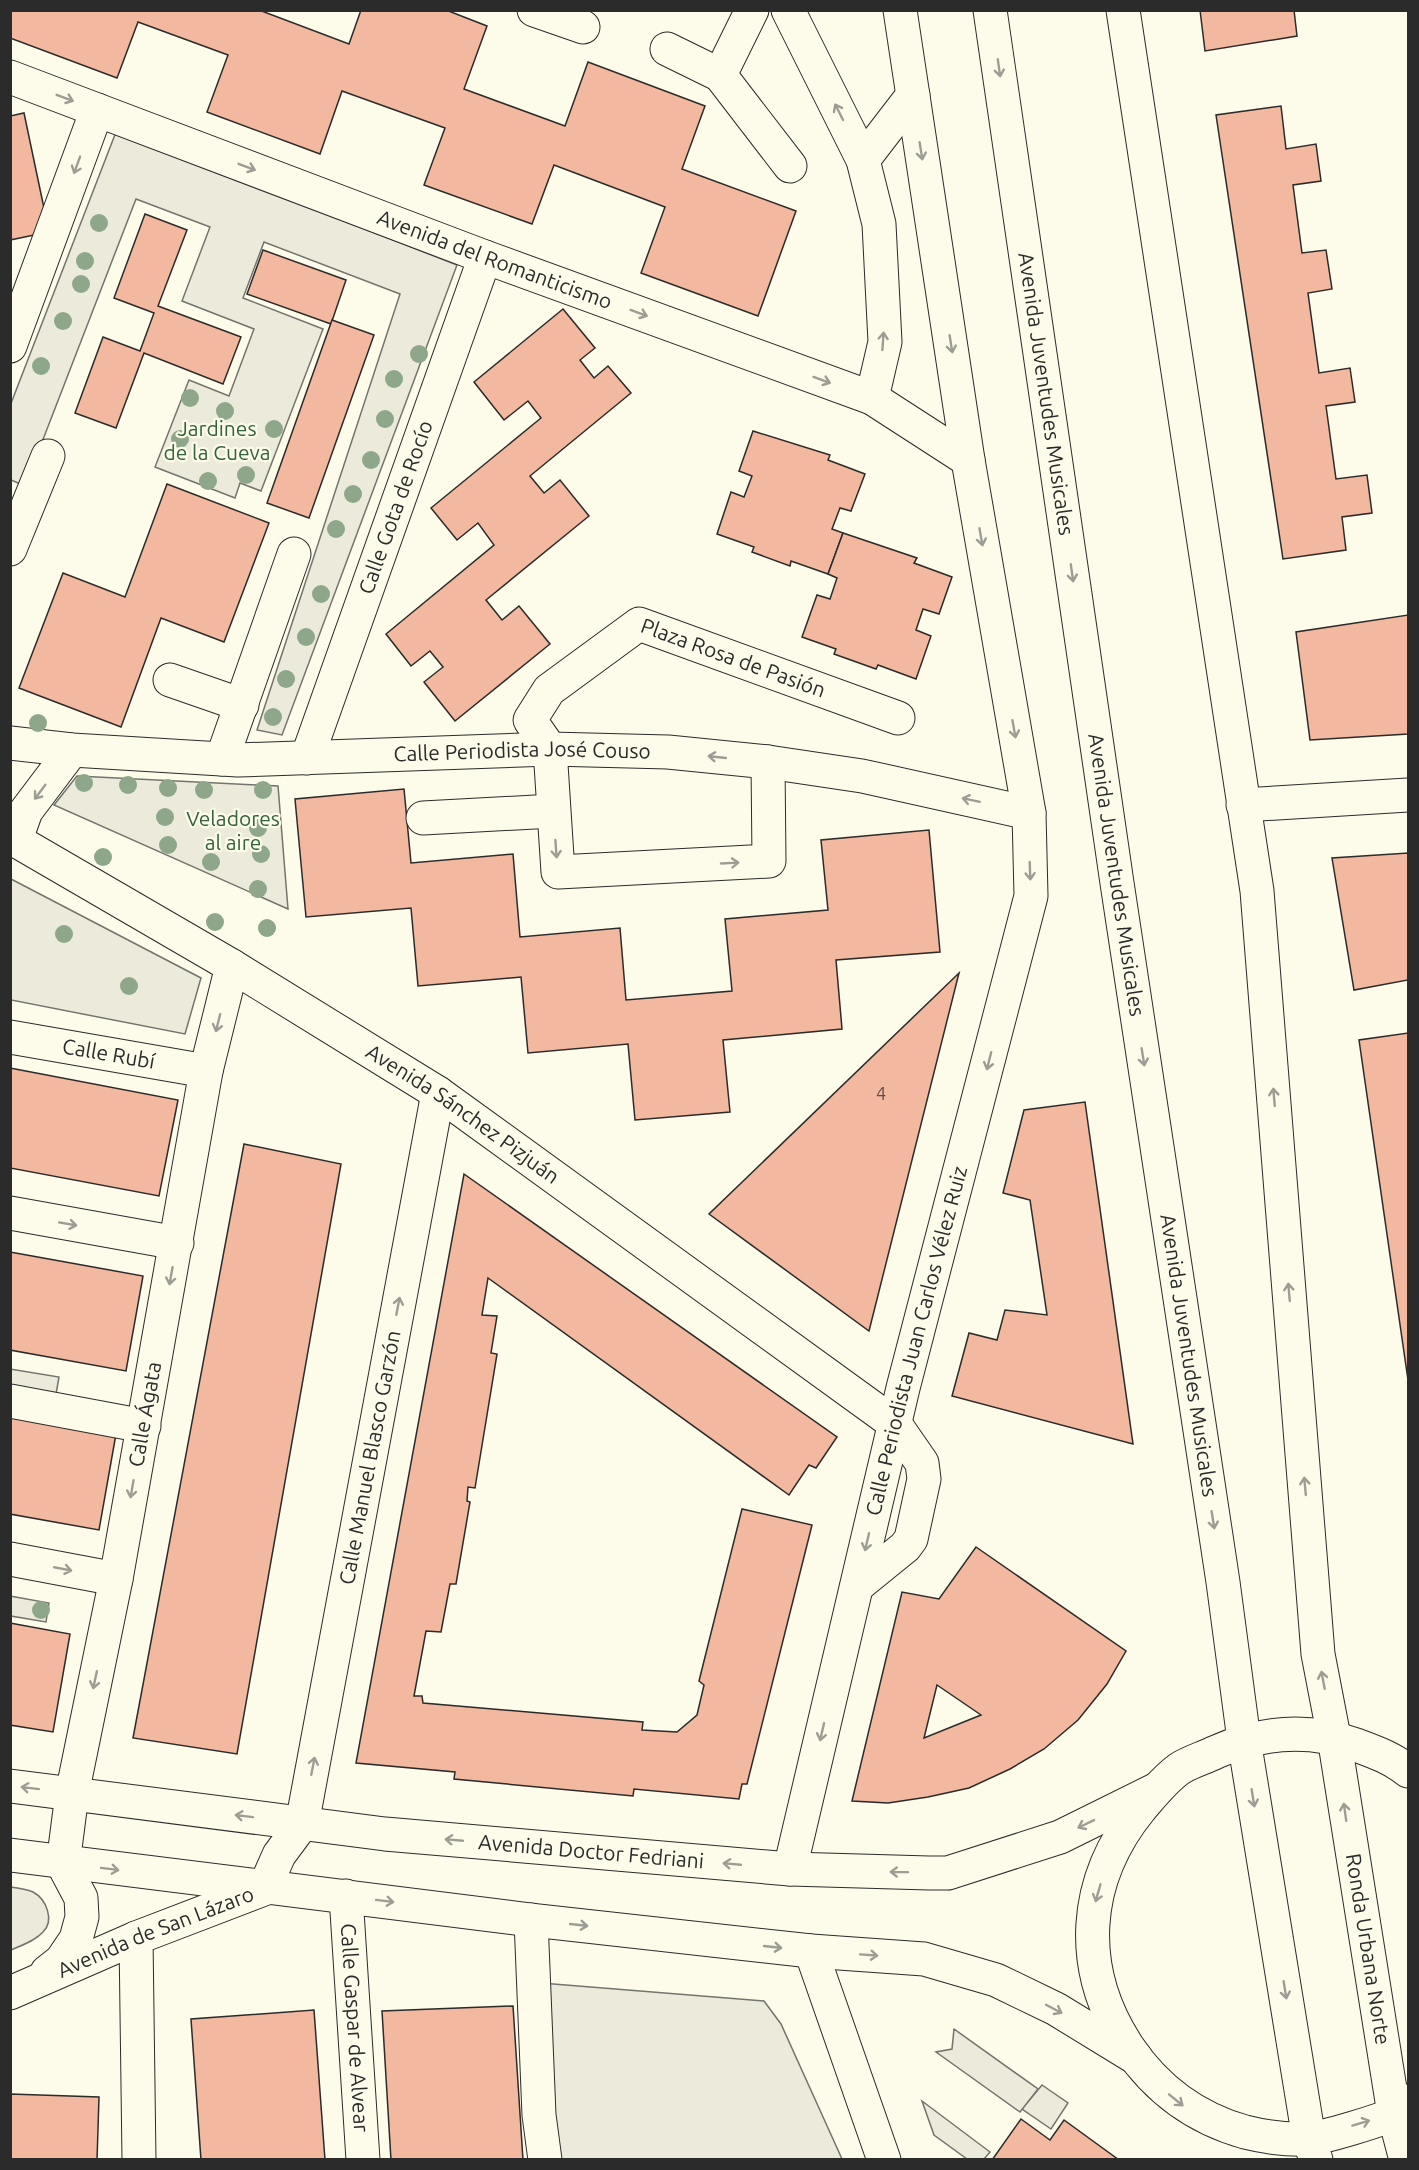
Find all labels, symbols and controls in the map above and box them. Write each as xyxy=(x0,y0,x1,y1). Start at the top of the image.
one-way arrow xyxy=(993,58,1004,78)
one-way arrow xyxy=(55,93,74,104)
one-way arrow xyxy=(832,103,844,121)
one-way arrow xyxy=(916,141,927,161)
one-way arrow xyxy=(70,155,81,174)
one-way arrow xyxy=(238,162,256,173)
street label: Avenida del Romanticismo xyxy=(374,204,616,313)
street label: Avenida Juventudes Musicales xyxy=(1014,251,1079,537)
one-way arrow xyxy=(629,309,648,320)
one-way arrow xyxy=(878,332,889,351)
one-way arrow xyxy=(945,334,956,354)
one-way arrow xyxy=(812,375,831,386)
park label: Jardines de la Cueva xyxy=(163,416,271,464)
street label: Calle Gota de Rocío xyxy=(353,417,437,597)
one-way arrow xyxy=(976,526,987,546)
one-way arrow xyxy=(1067,563,1078,582)
street label: Plaza Rosa de Pasión xyxy=(638,613,829,702)
one-way arrow xyxy=(1009,719,1020,738)
street label: Avenida Juventudes Musicales xyxy=(1084,732,1150,1018)
street label: Calle Periodista José Couso xyxy=(393,736,651,766)
one-way arrow xyxy=(708,751,728,762)
one-way arrow xyxy=(34,784,46,800)
one-way arrow xyxy=(962,794,982,805)
park label: Veladores al aire xyxy=(186,806,280,854)
one-way arrow xyxy=(551,839,562,859)
one-way arrow xyxy=(720,857,740,868)
one-way arrow xyxy=(1025,861,1036,881)
one-way arrow xyxy=(211,1013,223,1032)
street label: Calle Rubí xyxy=(61,1033,158,1073)
street label: Avenida Sánchez Pizjuán xyxy=(362,1039,565,1188)
one-way arrow xyxy=(1138,1046,1149,1066)
one-way arrow xyxy=(983,1051,995,1070)
house number: 4 xyxy=(876,1083,886,1103)
one-way arrow xyxy=(1268,1088,1279,1108)
street label: Calle Periodista Juan Carlos Vélez Ruiz xyxy=(860,1163,971,1518)
street label: Avenida Juventudes Musicales xyxy=(1156,1212,1223,1498)
one-way arrow xyxy=(58,1218,77,1229)
one-way arrow xyxy=(165,1266,176,1286)
one-way arrow xyxy=(1284,1282,1295,1302)
one-way arrow xyxy=(393,1297,404,1316)
street label: Calle Manuel Blasco Garzón xyxy=(334,1328,405,1587)
street label: Calle Ágata xyxy=(123,1360,165,1469)
one-way arrow xyxy=(1299,1476,1310,1496)
one-way arrow xyxy=(126,1479,137,1498)
one-way arrow xyxy=(1208,1509,1219,1529)
one-way arrow xyxy=(861,1532,872,1551)
one-way arrow xyxy=(53,1564,72,1575)
one-way arrow xyxy=(89,1670,100,1690)
one-way arrow xyxy=(1317,1671,1328,1690)
one-way arrow xyxy=(816,1722,828,1741)
one-way arrow xyxy=(308,1757,319,1777)
one-way arrow xyxy=(20,1783,40,1794)
one-way arrow xyxy=(1248,1787,1259,1807)
one-way arrow xyxy=(1340,1803,1351,1823)
one-way arrow xyxy=(234,1811,254,1822)
one-way arrow xyxy=(1077,1818,1095,1830)
street label: Avenida Doctor Fedriani xyxy=(477,1829,705,1873)
one-way arrow xyxy=(444,1834,464,1845)
street label: Ronda Urbana Norte xyxy=(1342,1852,1396,2046)
one-way arrow xyxy=(722,1858,742,1869)
one-way arrow xyxy=(100,1864,119,1875)
one-way arrow xyxy=(890,1867,910,1878)
street label: Avenida de San Lázaro xyxy=(53,1881,257,1982)
one-way arrow xyxy=(1092,1883,1103,1902)
one-way arrow xyxy=(375,1896,395,1907)
one-way arrow xyxy=(568,1920,588,1931)
street label: Calle Gaspar de Alvear xyxy=(337,1922,374,2133)
one-way arrow xyxy=(762,1941,782,1952)
one-way arrow xyxy=(859,1949,879,1960)
one-way arrow xyxy=(1280,1980,1291,1999)
one-way arrow xyxy=(1045,2003,1062,2015)
one-way arrow xyxy=(1168,2093,1184,2106)
one-way arrow xyxy=(1351,2117,1370,2128)

